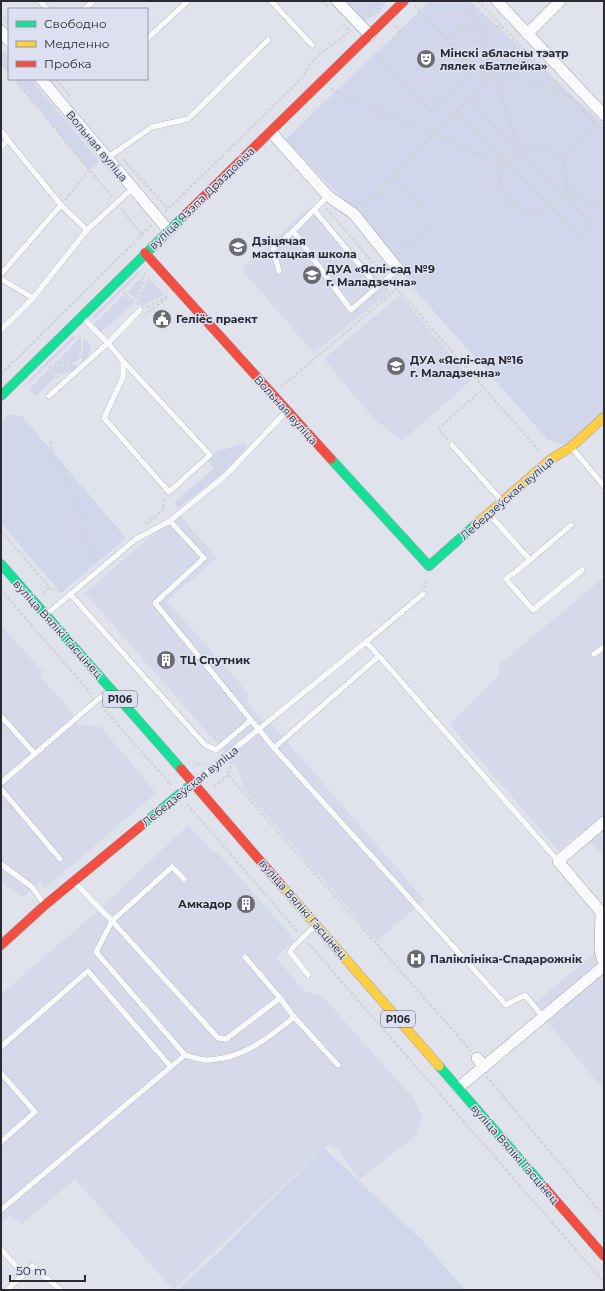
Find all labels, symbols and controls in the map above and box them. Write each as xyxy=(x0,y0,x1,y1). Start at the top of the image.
legend xyxy=(8,8,148,80)
text: Свободно xyxy=(44,16,107,31)
text: Медленно xyxy=(44,36,110,51)
place label: Мінскі абласны тэатр лялек «Батлейка» xyxy=(440,46,569,73)
theatre icon: Мінскі абласны тэатр лялек «Батлейка» xyxy=(415,48,437,70)
text: Пробка xyxy=(44,56,92,71)
street label: Вольная вуліца xyxy=(63,108,131,184)
street label: вуліца Язэпа Драздовіча xyxy=(146,144,258,252)
place label: Дзіцячая мастацкая школа xyxy=(252,234,357,261)
school or university icon: Дзіцячая мастацкая школа xyxy=(227,236,249,258)
place label: ДУА «Яслі-сад №9 г. Маладзечна» xyxy=(326,262,435,289)
school or university icon: ДУА «Яслі-сад №9 г. Маладзечна» xyxy=(301,264,323,286)
public building icon: Геліёс праект xyxy=(151,308,173,330)
place label: Геліёс праект xyxy=(176,312,257,326)
place label: ДУА «Яслі-сад №16 г. Маладзечна» xyxy=(410,353,523,380)
school or university icon: ДУА «Яслі-сад №16 г. Маладзечна» xyxy=(385,355,407,377)
street label: Вольная вуліца xyxy=(251,373,321,447)
street label: Лебедзеўская вуліца xyxy=(457,453,557,543)
street label: вуліца Вялікі Гасцінец xyxy=(10,577,106,681)
building icon: ТЦ Спутник xyxy=(155,649,177,671)
place label: ТЦ Спутник xyxy=(180,653,251,667)
road number: Р106 xyxy=(103,691,137,707)
street label: Лебедзеўская вуліца xyxy=(139,743,241,829)
street label: вуліца Вялікі Гасцінец xyxy=(256,856,350,962)
building icon: Амкадор xyxy=(235,893,257,915)
place label: Амкадор xyxy=(178,897,232,911)
hospital icon: Паліклініка-Спадарожнік xyxy=(405,948,427,970)
place label: Паліклініка-Спадарожнік xyxy=(430,952,583,966)
road number: Р106 xyxy=(381,1011,415,1027)
street label: вуліца Вялікі Гасцінец xyxy=(468,1101,562,1207)
scale bar xyxy=(10,1257,85,1283)
text: 50 m xyxy=(16,1263,47,1278)

